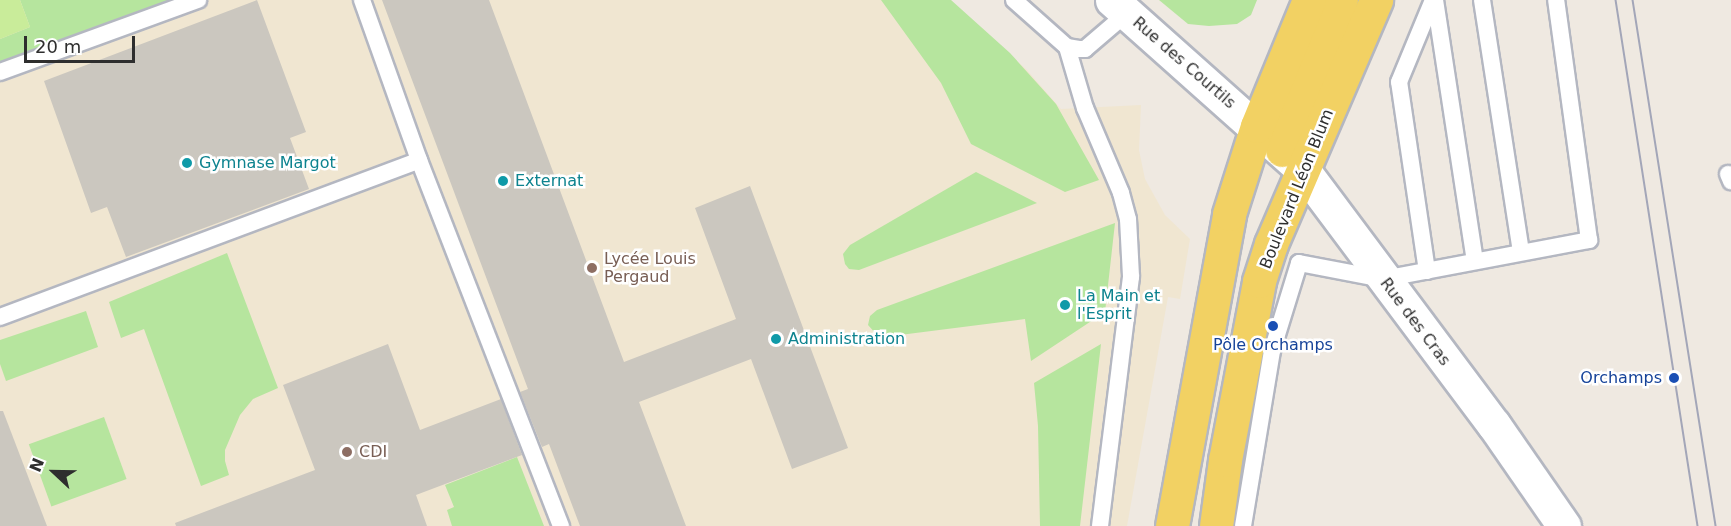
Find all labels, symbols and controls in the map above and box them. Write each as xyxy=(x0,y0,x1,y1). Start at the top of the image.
street label: Rue des Courtils xyxy=(1129,13,1239,113)
scale bar xyxy=(27,24,138,62)
text: 20 m xyxy=(35,36,81,57)
street label: Boulevard Léon Blum xyxy=(1256,106,1338,272)
place label: Gymnase Margot xyxy=(199,153,336,173)
marker: Gymnase Margot xyxy=(180,156,194,170)
place label: Externat xyxy=(515,171,583,191)
marker: Externat xyxy=(496,174,510,188)
place label: Lycée Louis Pergaud xyxy=(604,249,696,287)
marker: Lycée Louis Pergaud xyxy=(585,261,599,275)
street label: Rue des Cras xyxy=(1376,274,1454,370)
place label: La Main et l'Esprit xyxy=(1077,286,1160,324)
marker: La Main et l'Esprit xyxy=(1058,298,1072,312)
marker: Pôle Orchamps xyxy=(1266,319,1280,333)
place label: Administration xyxy=(788,329,905,349)
marker: Administration xyxy=(769,332,783,346)
place label: Pôle Orchamps xyxy=(1213,335,1333,355)
place label: Orchamps xyxy=(1580,368,1662,388)
marker: Orchamps xyxy=(1667,371,1681,385)
north arrow xyxy=(24,442,84,502)
place label: CDI xyxy=(359,442,387,462)
marker: CDI xyxy=(340,445,354,459)
text: N xyxy=(26,455,48,475)

